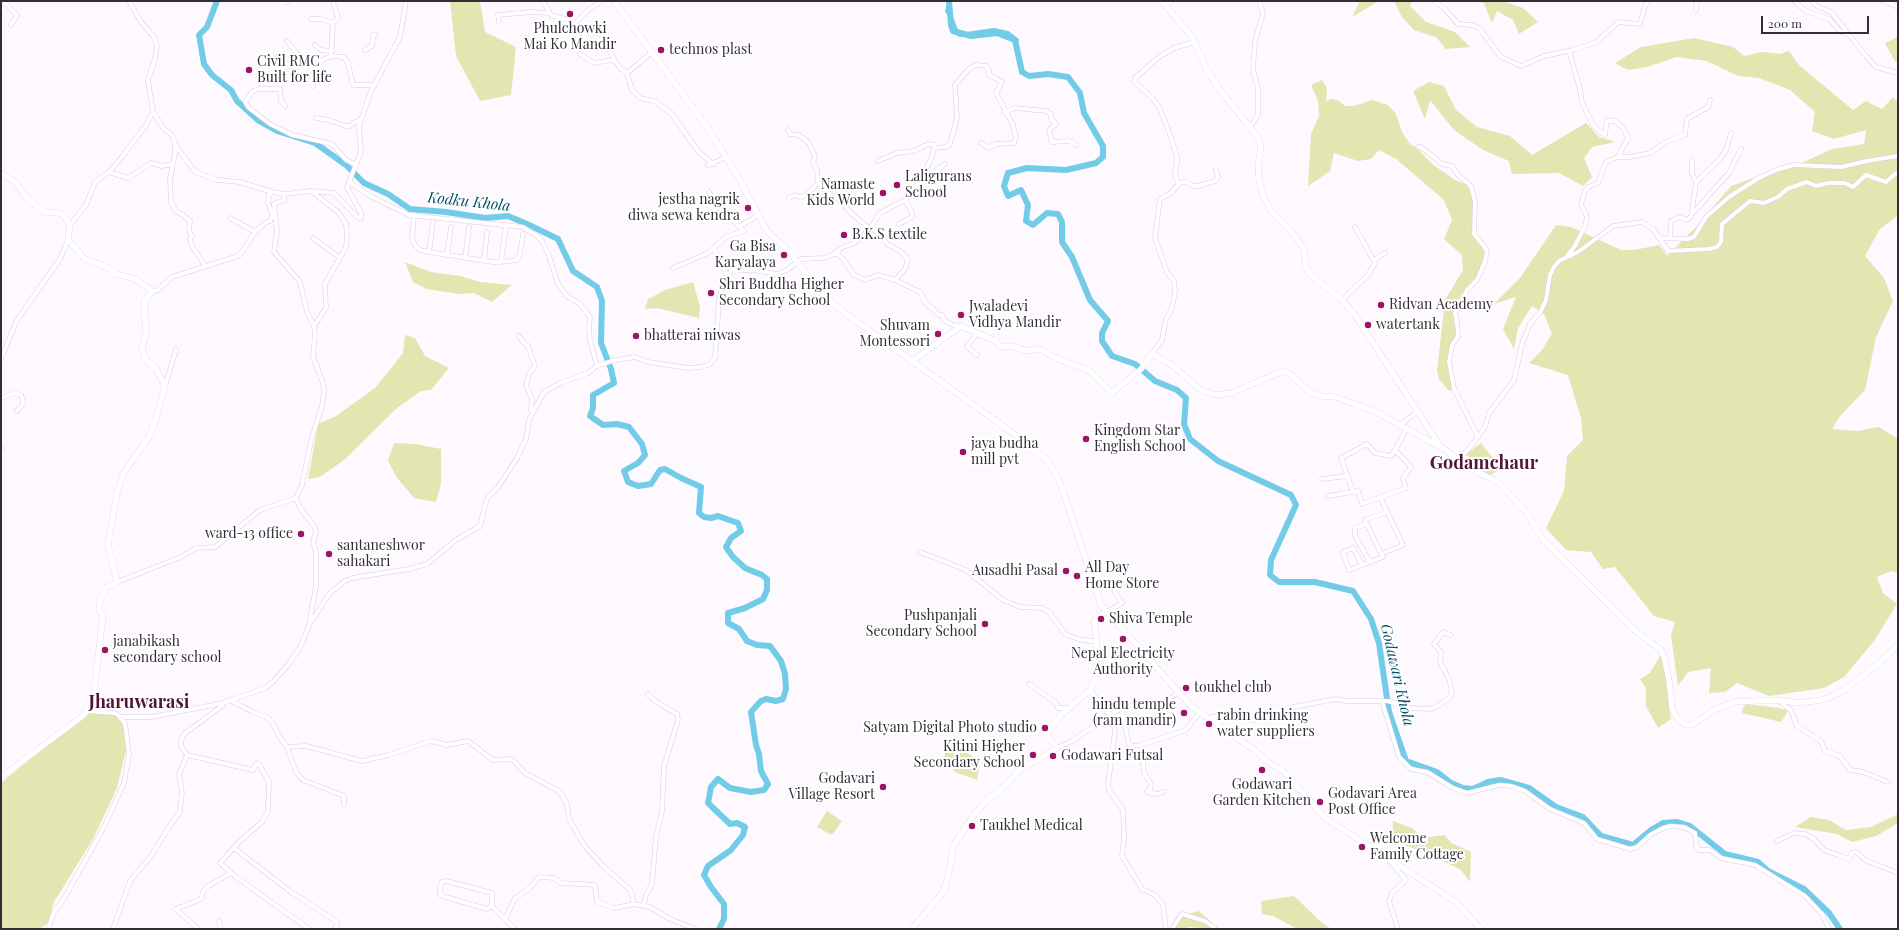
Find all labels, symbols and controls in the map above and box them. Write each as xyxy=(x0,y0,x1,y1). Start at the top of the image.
scale bar xyxy=(1763,8,1871,34)
marker: Phulchowki Mai Ko Mandir xyxy=(565,9,575,19)
text: 200 m xyxy=(1768,15,1802,31)
place label: Phulchowki Mai Ko Mandir xyxy=(524,21,616,54)
place label: technos plast xyxy=(669,42,752,58)
marker: technos plast xyxy=(656,45,666,55)
place label: Civil RMC Built for life xyxy=(257,54,332,86)
marker: Civil RMC Built for life xyxy=(244,65,254,75)
place label: Laligurans School xyxy=(905,169,972,202)
place label: Namaste Kids World xyxy=(807,177,875,210)
marker: Laligurans School xyxy=(892,180,902,190)
marker: Namaste Kids World xyxy=(878,188,888,198)
water label: Kodku Khola xyxy=(427,189,511,215)
place label: jestha nagrik diwa sewa kendra xyxy=(628,192,740,224)
marker: jestha nagrik diwa sewa kendra xyxy=(743,203,753,213)
place label: B.K.S textile xyxy=(852,227,927,243)
marker: B.K.S textile xyxy=(839,230,849,240)
place label: Ga Bisa Karyalaya xyxy=(715,239,776,272)
marker: Ga Bisa Karyalaya xyxy=(779,250,789,260)
place label: Shri Buddha Higher Secondary School xyxy=(719,277,844,310)
marker: Shri Buddha Higher Secondary School xyxy=(706,288,716,298)
place label: Ridvan Academy xyxy=(1389,297,1493,313)
place label: Jwaladevi Vidhya Mandir xyxy=(969,299,1061,332)
marker: Ridvan Academy xyxy=(1376,300,1386,310)
marker: Jwaladevi Vidhya Mandir xyxy=(956,310,966,320)
place label: watertank xyxy=(1376,317,1440,333)
place label: Shuvam Montessori xyxy=(859,318,930,350)
marker: watertank xyxy=(1363,320,1373,330)
place label: bhatterai niwas xyxy=(644,328,741,344)
marker: Shuvam Montessori xyxy=(933,329,943,339)
marker: bhatterai niwas xyxy=(631,331,641,341)
place label: Kingdom Star English School xyxy=(1094,423,1186,456)
marker: Kingdom Star English School xyxy=(1081,434,1091,444)
place label: jaya budha mill pvt xyxy=(971,436,1038,468)
marker: jaya budha mill pvt xyxy=(958,447,968,457)
district label: Godamchaur xyxy=(1430,452,1538,474)
place label: ward-13 office xyxy=(205,526,293,542)
marker: ward-13 office xyxy=(296,529,306,539)
place label: santaneshwor sahakari xyxy=(337,538,425,570)
marker: santaneshwor sahakari xyxy=(324,549,334,559)
place label: All Day Home Store xyxy=(1085,560,1159,592)
place label: Ausadhi Pasal xyxy=(972,563,1058,579)
marker: Ausadhi Pasal xyxy=(1061,566,1071,576)
marker: All Day Home Store xyxy=(1072,571,1082,581)
place label: Pushpanjali Secondary School xyxy=(866,608,977,640)
place label: Shiva Temple xyxy=(1109,611,1193,627)
marker: Shiva Temple xyxy=(1096,614,1106,624)
marker: Pushpanjali Secondary School xyxy=(980,619,990,629)
water label: Godawari Khola xyxy=(1377,622,1417,728)
place label: janabikash secondary school xyxy=(113,634,222,666)
marker: Nepal Electricity Authority xyxy=(1118,634,1128,644)
marker: janabikash secondary school xyxy=(100,645,110,655)
place label: Nepal Electricity Authority xyxy=(1071,646,1175,678)
place label: toukhel club xyxy=(1194,680,1272,696)
marker: toukhel club xyxy=(1181,683,1191,693)
district label: Jharuwarasi xyxy=(89,691,189,713)
place label: hindu temple (ram mandir) xyxy=(1092,697,1176,730)
marker: hindu temple (ram mandir) xyxy=(1179,708,1189,718)
place label: rabin drinking water suppliers xyxy=(1217,708,1315,740)
marker: rabin drinking water suppliers xyxy=(1204,719,1214,729)
place label: Satyam Digital Photo studio xyxy=(863,720,1037,736)
marker: Satyam Digital Photo studio xyxy=(1040,723,1050,733)
place label: Kitini Higher Secondary School xyxy=(914,739,1025,772)
place label: Godawari Futsal xyxy=(1061,748,1163,764)
marker: Kitini Higher Secondary School xyxy=(1028,750,1038,760)
marker: Godawari Futsal xyxy=(1048,751,1058,761)
marker: Godawari Garden Kitchen xyxy=(1257,765,1267,775)
place label: Godavari Village Resort xyxy=(788,771,875,804)
place label: Godawari Garden Kitchen xyxy=(1213,777,1311,810)
marker: Godavari Village Resort xyxy=(878,782,888,792)
place label: Godavari Area Post Office xyxy=(1328,786,1417,818)
marker: Godavari Area Post Office xyxy=(1315,797,1325,807)
place label: Taukhel Medical xyxy=(980,818,1083,834)
marker: Taukhel Medical xyxy=(967,821,977,831)
place label: Welcome Family Cottage xyxy=(1370,831,1464,864)
marker: Welcome Family Cottage xyxy=(1357,842,1367,852)

